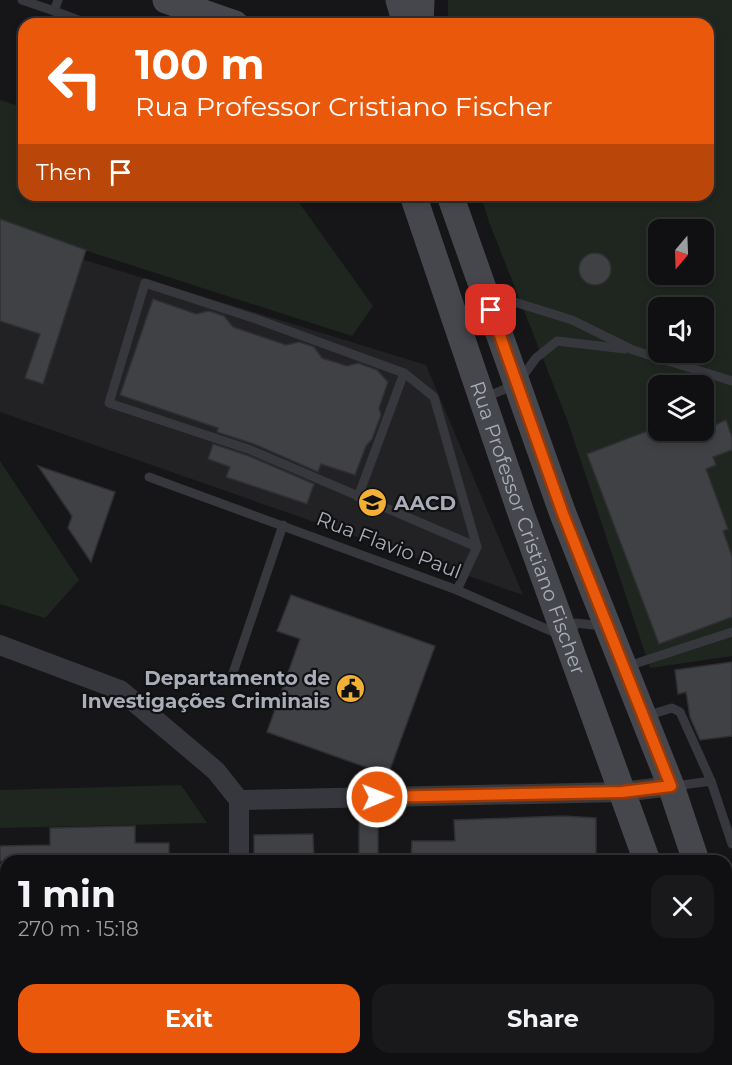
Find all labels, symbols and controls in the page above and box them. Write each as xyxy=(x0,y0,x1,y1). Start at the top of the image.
text: 100 m xyxy=(135,38,264,90)
icon: left xyxy=(36,42,114,120)
text: Rua Professor Cristiano Fischer xyxy=(135,90,553,123)
icon: arrive xyxy=(104,156,137,189)
text: Then xyxy=(36,159,92,186)
north arrow xyxy=(648,219,714,285)
map controls xyxy=(648,219,714,441)
pin xyxy=(465,284,516,335)
icon: arrive xyxy=(474,293,507,326)
button: sound xyxy=(648,297,714,363)
button: layers xyxy=(648,375,714,441)
street label: Rua Professor Cristiano Fischer xyxy=(465,378,590,678)
school or university icon: AACD xyxy=(357,487,389,519)
place label: AACD xyxy=(393,491,456,515)
street label: Rua Flavio Paul xyxy=(313,506,465,584)
place label: Departamento de Investigações Criminais xyxy=(81,666,330,713)
public building icon: Departamento de Investigações Criminais xyxy=(335,673,367,705)
position arrow xyxy=(345,765,409,829)
text: 1 min xyxy=(18,872,116,916)
button: close xyxy=(651,875,714,938)
text: 270 m · 15:18 xyxy=(18,917,139,941)
button: Exit xyxy=(18,984,360,1053)
button: Share xyxy=(372,984,714,1053)

